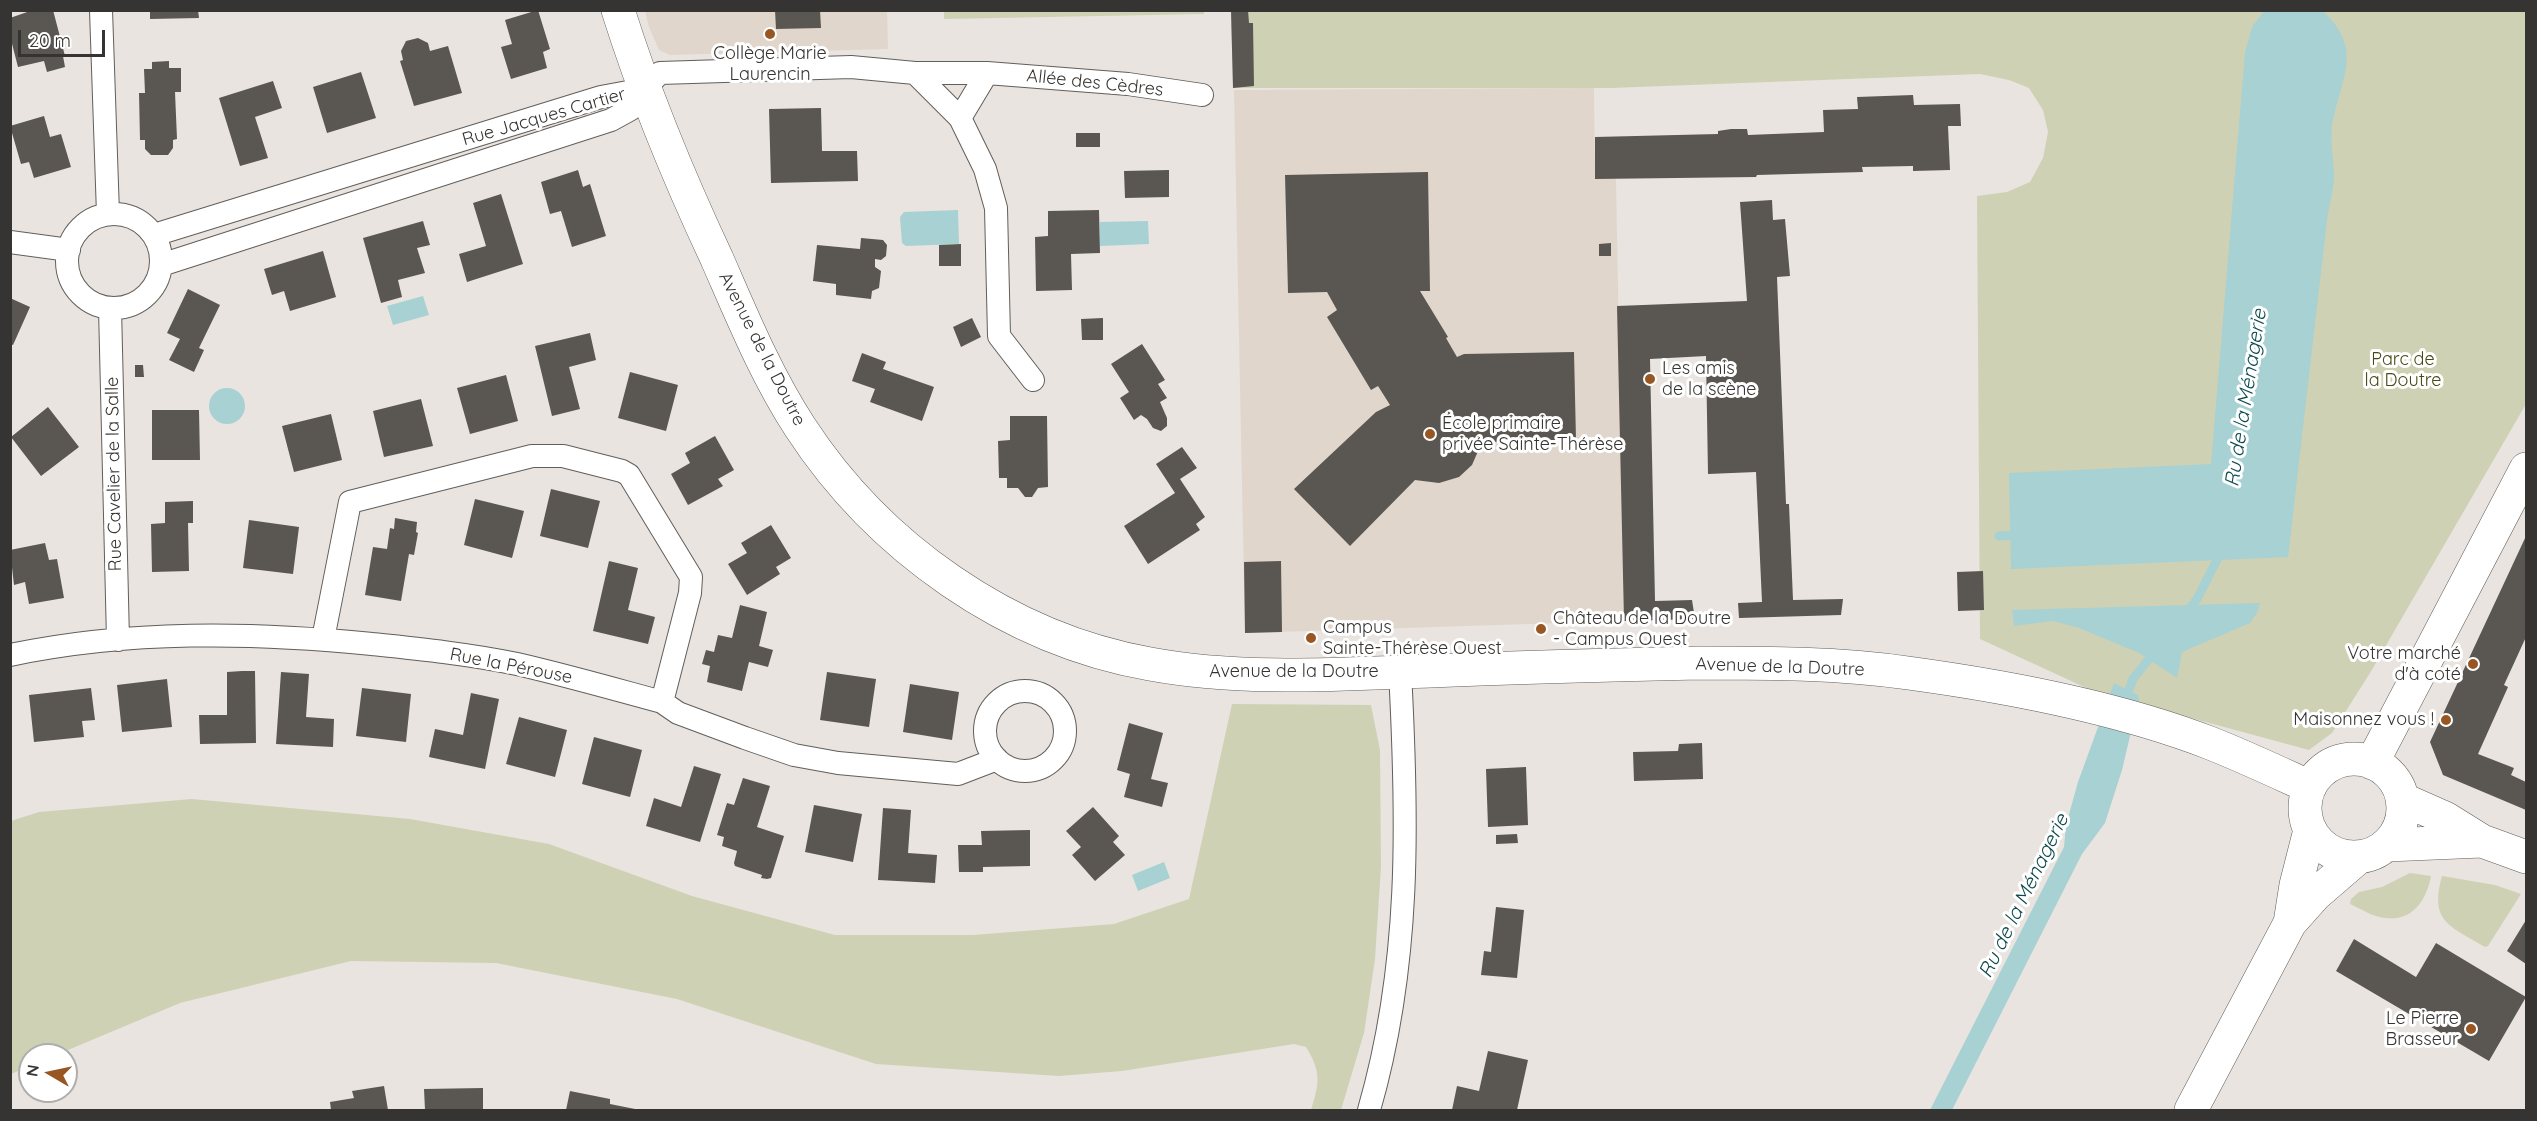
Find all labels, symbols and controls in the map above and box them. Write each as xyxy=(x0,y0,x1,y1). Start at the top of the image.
scale bar xyxy=(21,18,108,56)
marker: Collège Marie Laurencin xyxy=(763,27,777,41)
text: 20 m xyxy=(29,29,71,52)
place label: Collège Marie Laurencin xyxy=(713,43,827,86)
street label: Allée des Cèdres xyxy=(1026,65,1164,101)
street label: Rue Jacques Cartier xyxy=(460,83,628,151)
street label: Avenue de la Doutre xyxy=(714,269,810,429)
water label: Ru de la Ménagerie xyxy=(2220,308,2272,488)
park label: Parc de la Doutre xyxy=(2365,349,2441,392)
place label: Les amis de la scène xyxy=(1662,358,1756,400)
marker: Les amis de la scène xyxy=(1643,372,1657,386)
street label: Rue Cavelier de la Salle xyxy=(102,377,126,571)
place label: École primaire privée Sainte-Thérèse xyxy=(1442,413,1623,456)
marker: École primaire privée Sainte-Thérèse xyxy=(1423,427,1437,441)
place label: Château de la Doutre - Campus Ouest xyxy=(1553,608,1731,650)
place label: Campus Sainte-Thérèse Ouest xyxy=(1323,617,1502,660)
marker: Château de la Doutre - Campus Ouest xyxy=(1534,622,1548,636)
marker: Campus Sainte-Thérèse Ouest xyxy=(1304,631,1318,645)
place label: Votre marché d'à coté xyxy=(2347,643,2461,686)
street label: Rue la Pérouse xyxy=(448,644,574,688)
street label: Avenue de la Doutre xyxy=(1695,653,1865,681)
marker: Votre marché d'à coté xyxy=(2466,657,2480,671)
street label: Avenue de la Doutre xyxy=(1209,661,1379,683)
place label: Maisonnez vous ! xyxy=(2293,709,2434,731)
marker: Maisonnez vous ! xyxy=(2439,713,2453,727)
water label: Ru de la Ménagerie xyxy=(1974,810,2074,982)
place label: Le Pierre Brasseur xyxy=(2385,1008,2459,1050)
marker: Le Pierre Brasseur xyxy=(2464,1022,2478,1036)
north arrow xyxy=(18,1043,78,1103)
text: N xyxy=(21,1063,43,1078)

